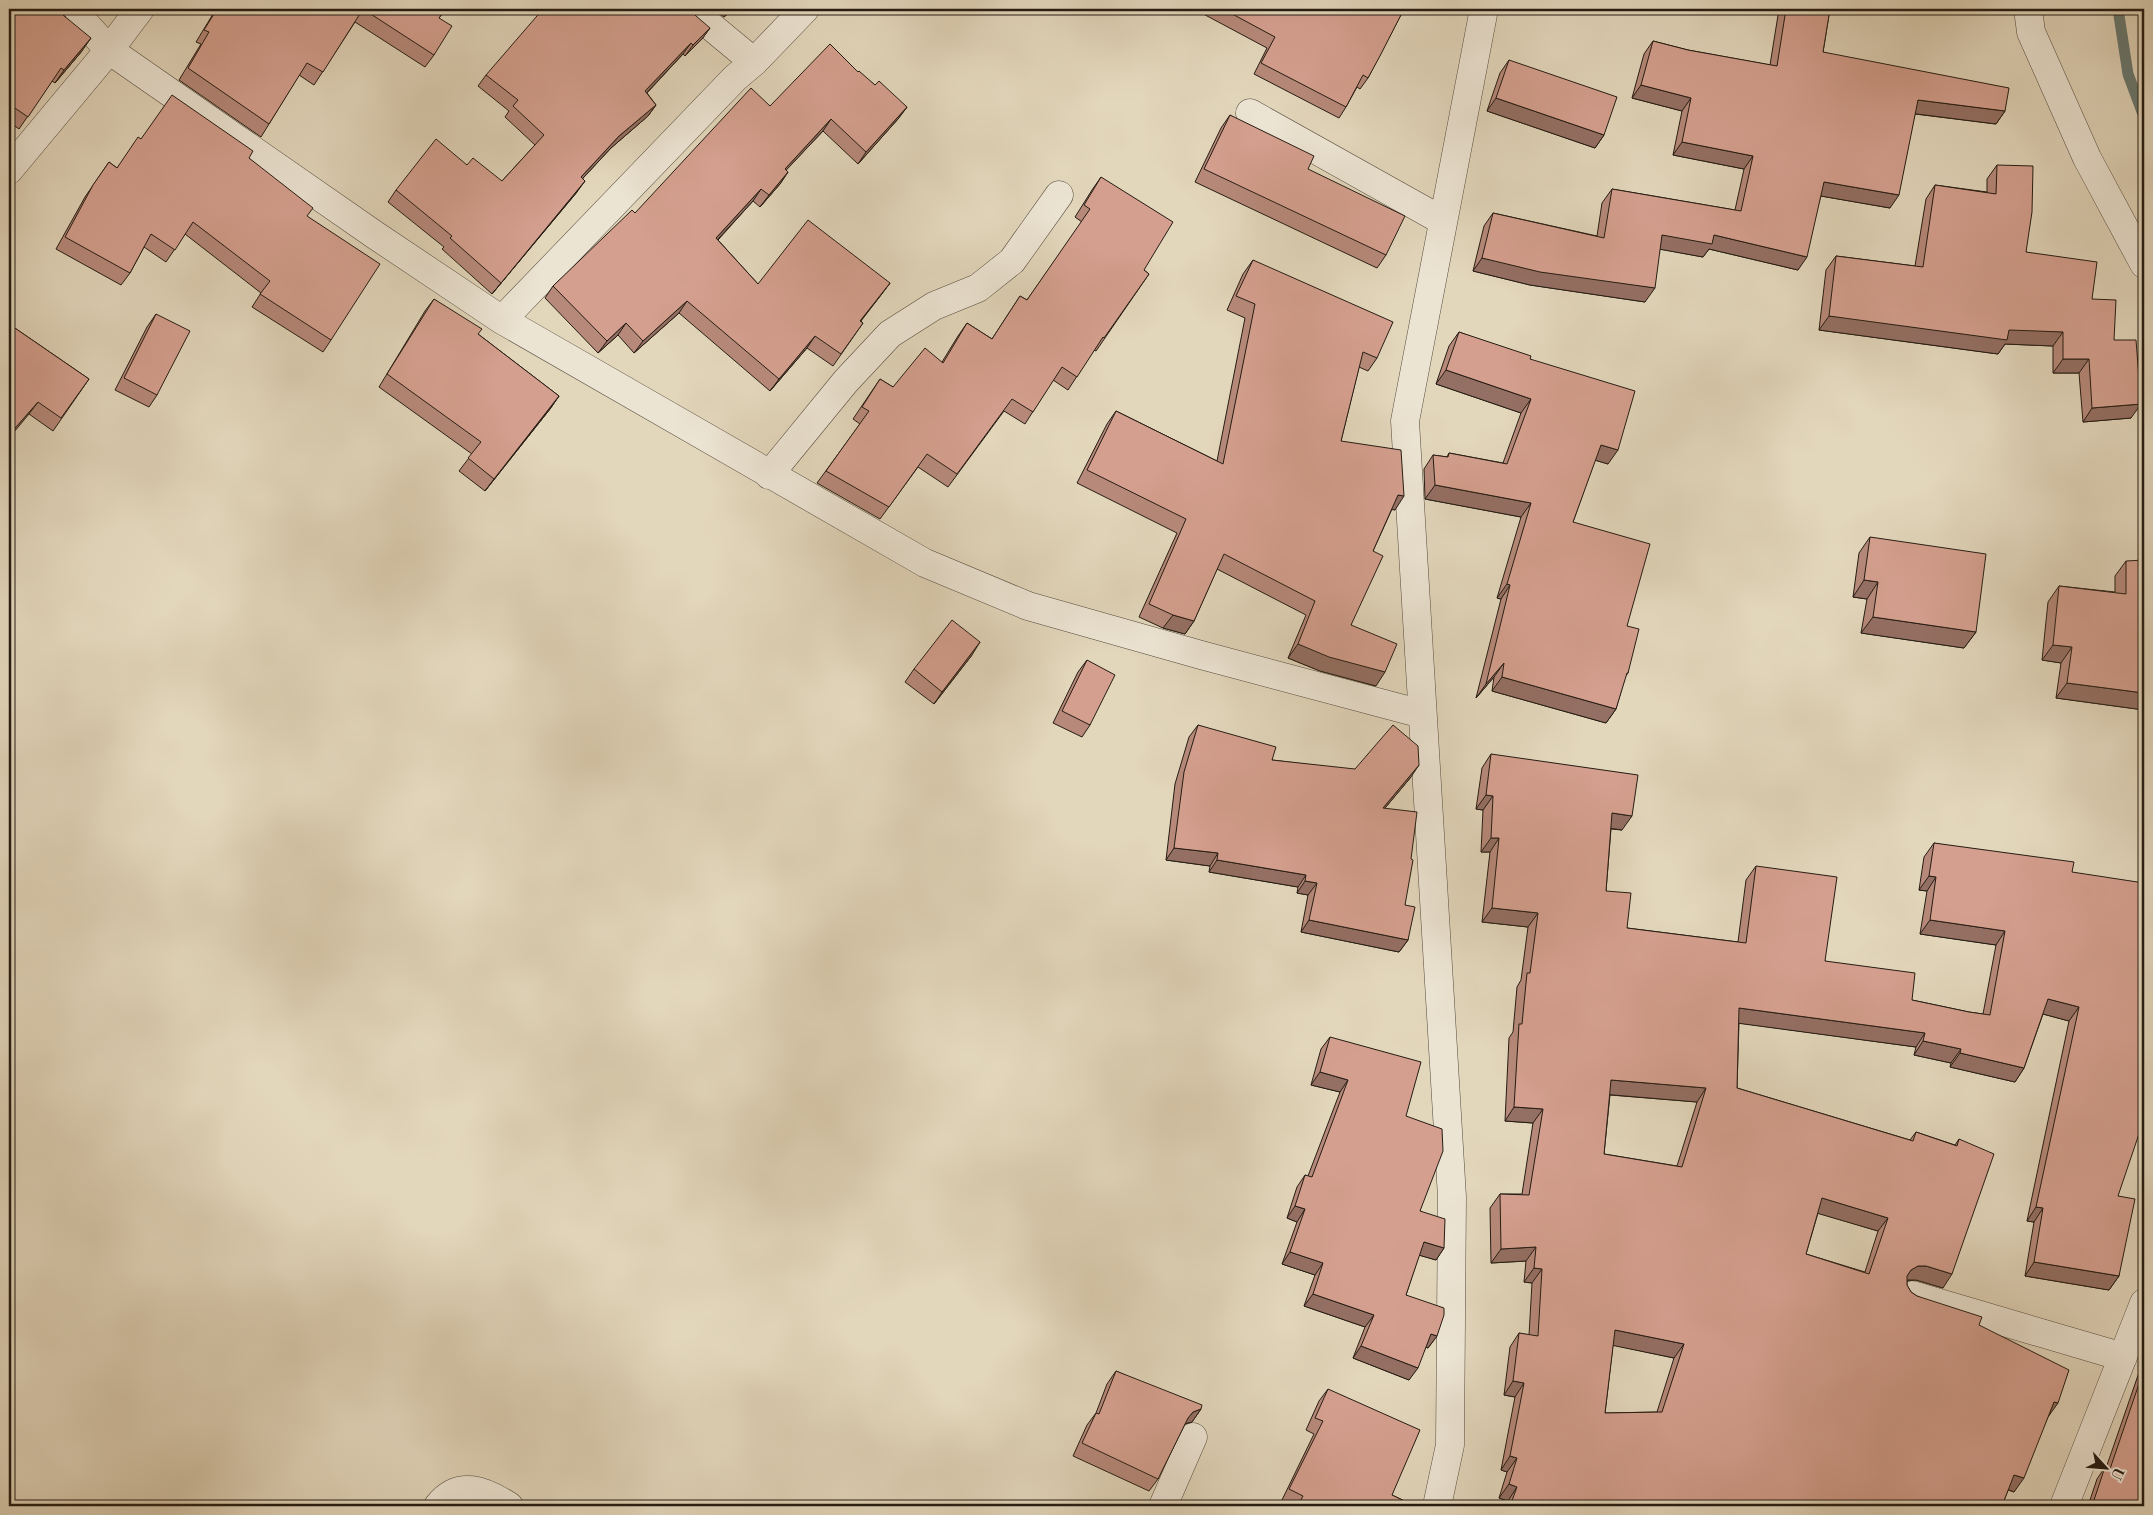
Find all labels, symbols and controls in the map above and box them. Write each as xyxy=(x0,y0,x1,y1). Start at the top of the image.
north arrow xyxy=(2080,1442,2130,1492)
text: U xyxy=(2106,1464,2127,1482)

